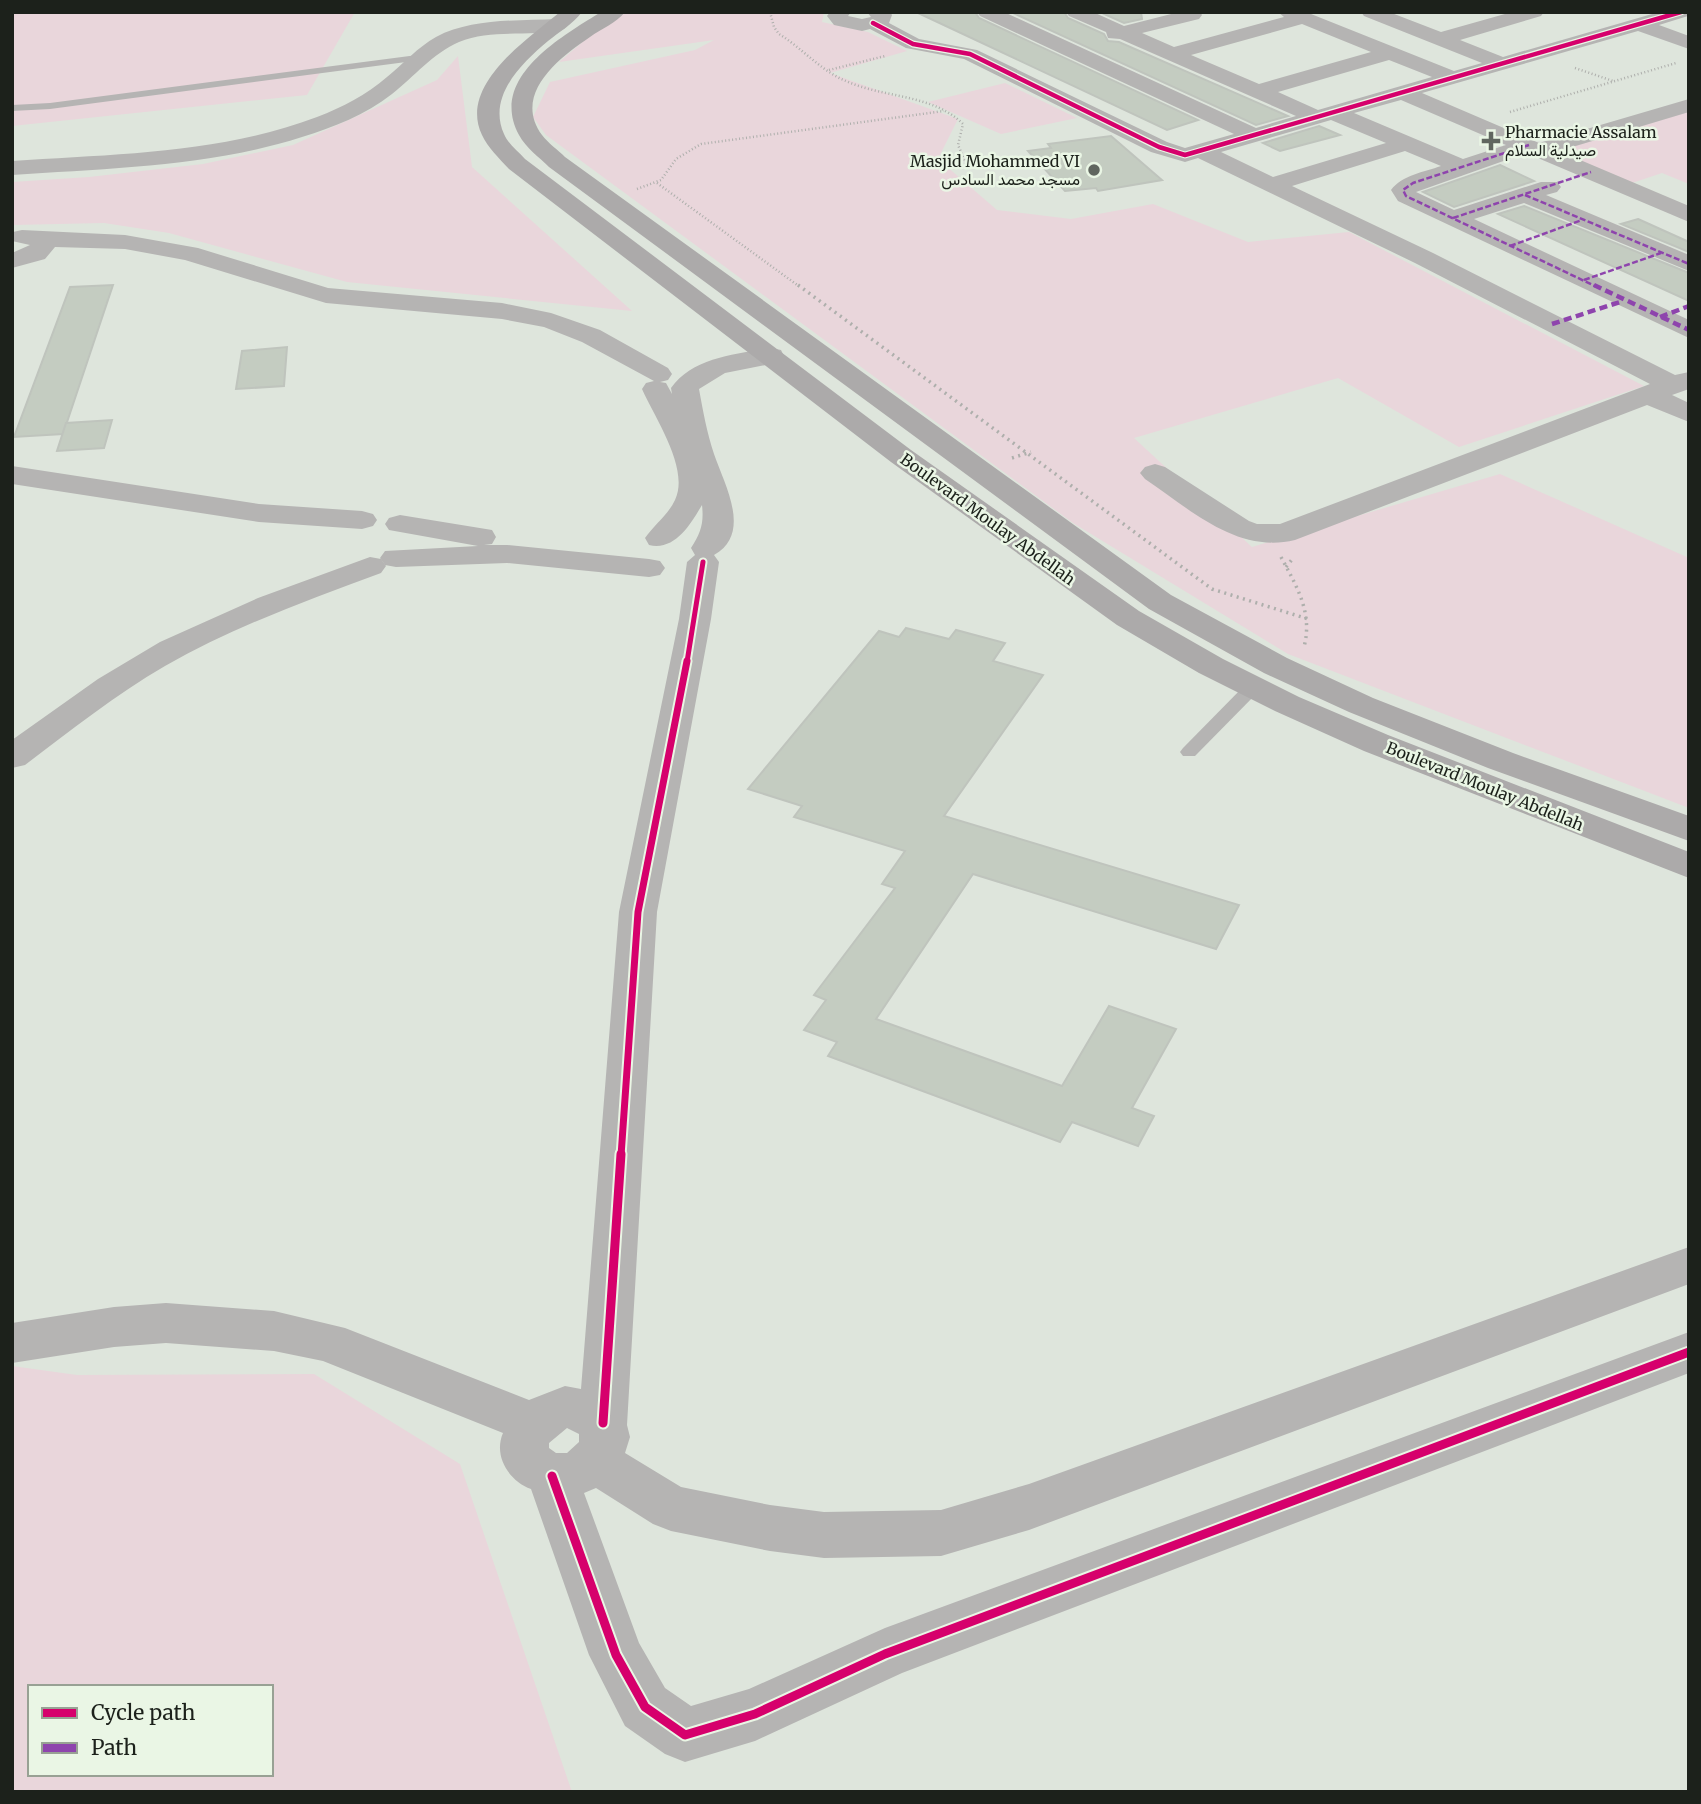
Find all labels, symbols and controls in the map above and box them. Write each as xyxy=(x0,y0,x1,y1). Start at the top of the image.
place label: Pharmacie Assalam صيدلية السلام xyxy=(1505,122,1657,161)
marker: Pharmacie Assalam صيدلية السلام xyxy=(1483,133,1499,149)
place label: Masjid Mohammed VI مسجد محمد السادس xyxy=(910,151,1080,190)
marker: Masjid Mohammed VI مسجد محمد السادس xyxy=(1086,162,1102,178)
street label: Boulevard Moulay Abdellah xyxy=(897,449,1080,589)
street label: Boulevard Moulay Abdellah xyxy=(1383,737,1587,835)
legend xyxy=(28,1685,273,1776)
text: Cycle path xyxy=(91,1699,195,1726)
text: Path xyxy=(91,1734,137,1761)

